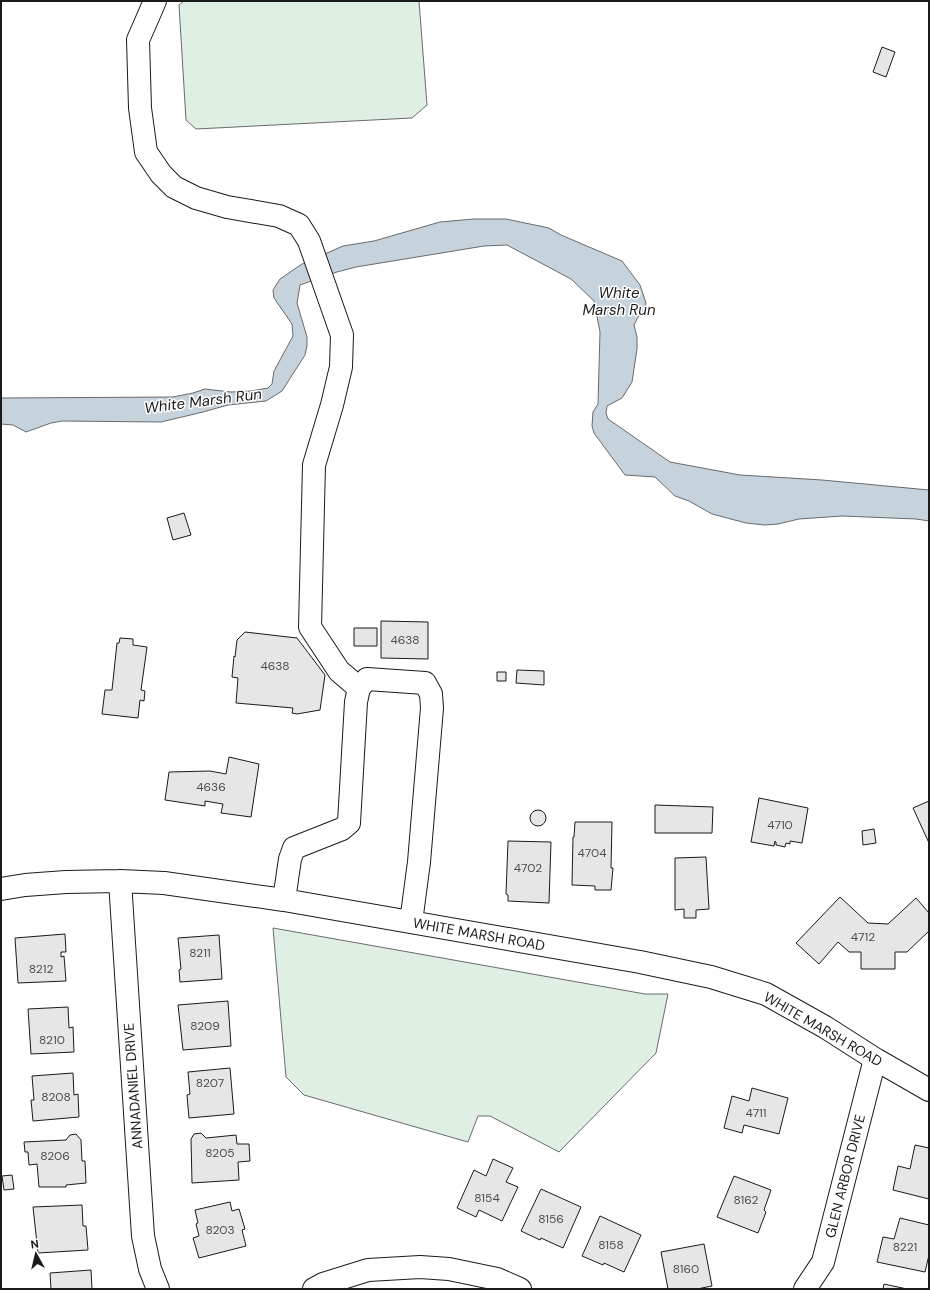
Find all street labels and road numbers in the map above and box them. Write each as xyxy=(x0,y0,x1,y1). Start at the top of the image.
street label: WHITE MARSH ROAD xyxy=(411,914,547,954)
street label: WHITE MARSH ROAD xyxy=(760,988,886,1070)
street label: ANNADANIEL DRIVE xyxy=(120,1022,146,1150)
street label: GLEN ARBOR DRIVE xyxy=(821,1112,869,1240)

